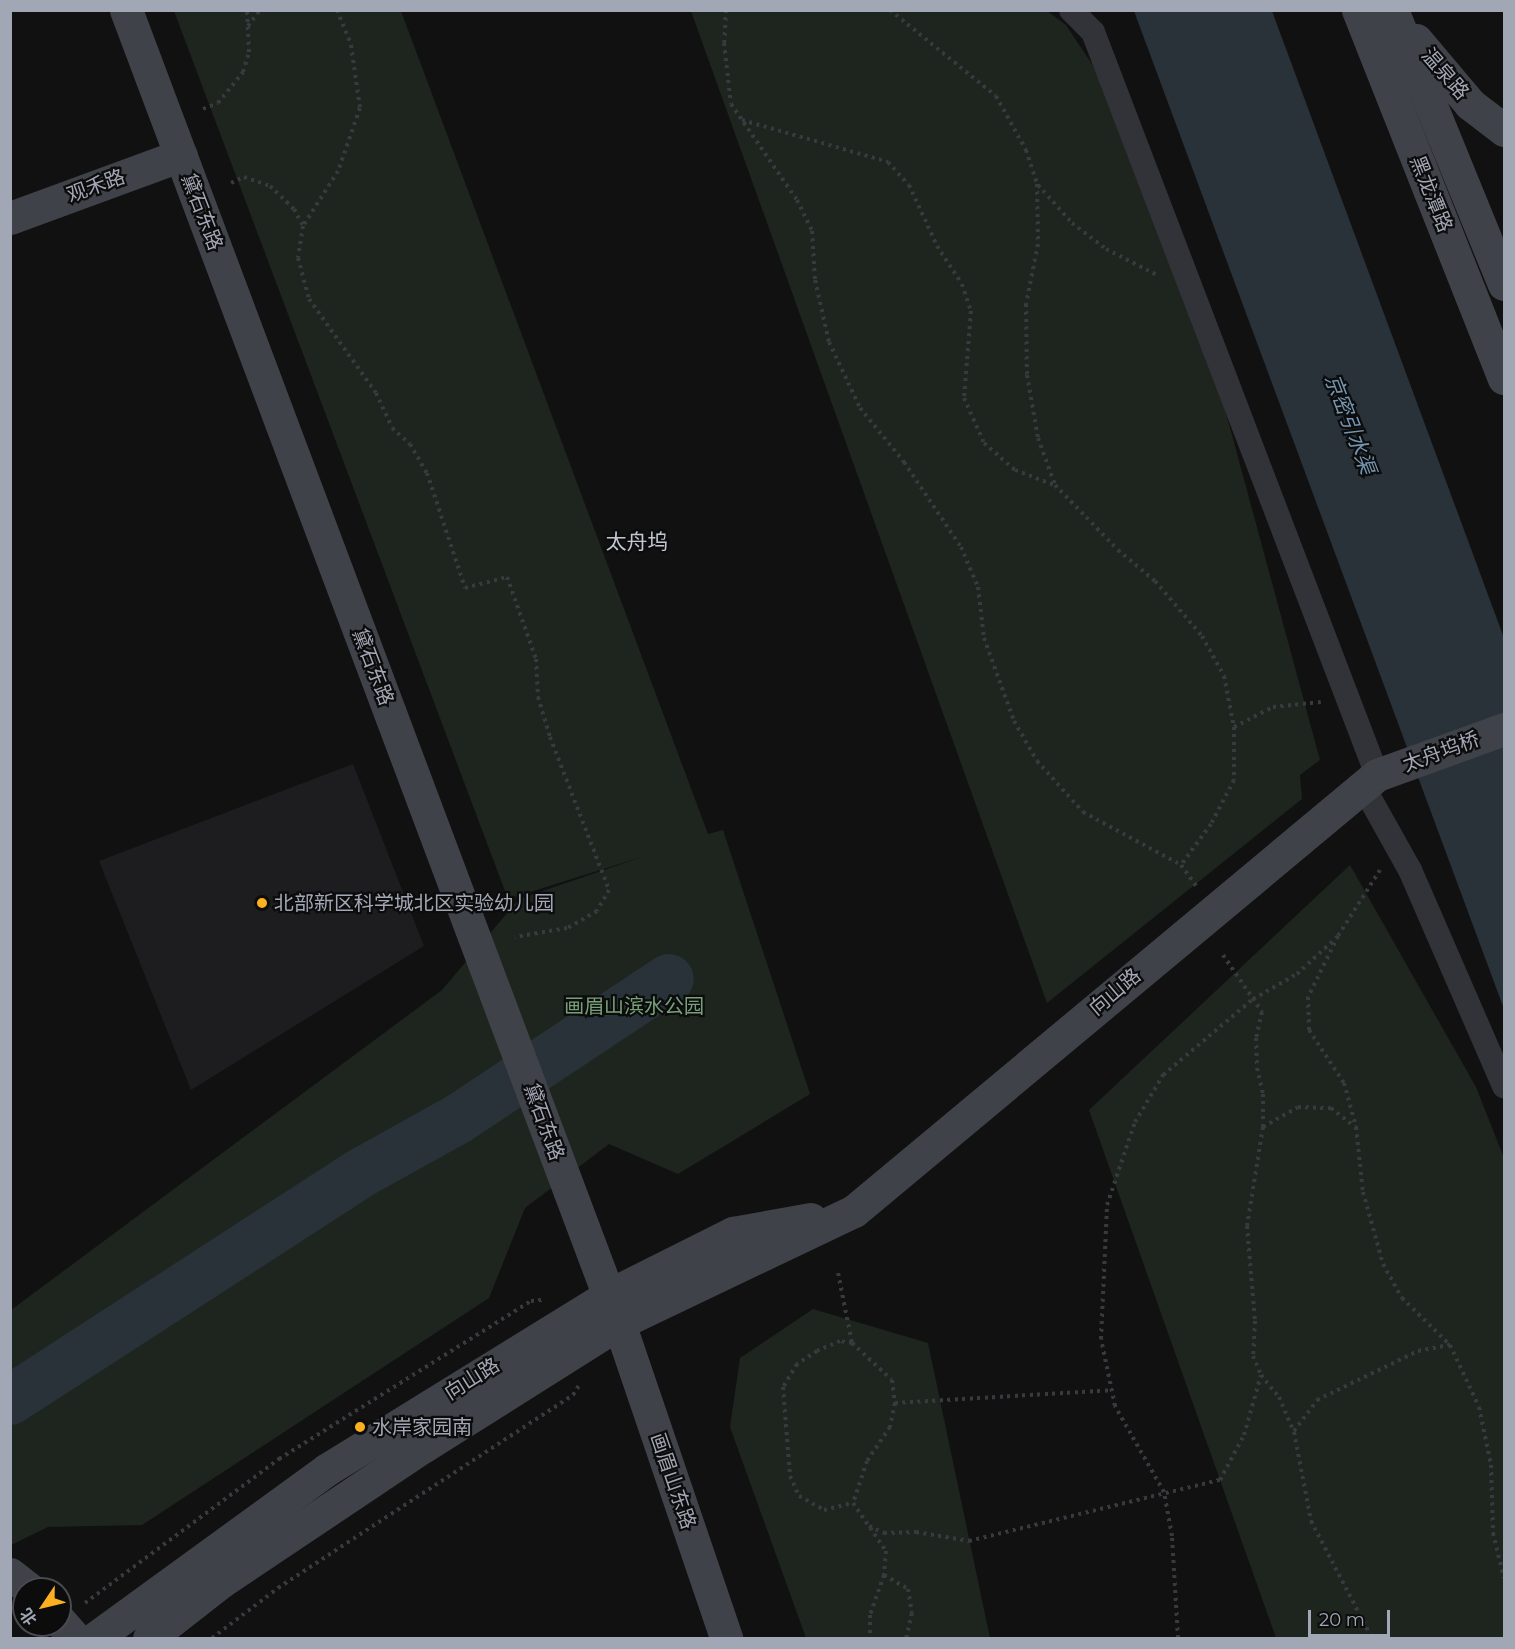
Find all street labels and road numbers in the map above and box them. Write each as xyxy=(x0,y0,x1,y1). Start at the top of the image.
street label: 温泉路 xyxy=(1416,43,1474,105)
street label: 黑龙潭路 xyxy=(1405,152,1457,236)
street label: 观禾路 xyxy=(64,164,128,208)
street label: 黛石东路 xyxy=(176,170,228,254)
street label: 黛石东路 xyxy=(347,625,399,709)
street label: 太舟坞桥 xyxy=(1399,727,1483,777)
street label: 向山路 xyxy=(1084,964,1146,1020)
street label: 黛石东路 xyxy=(519,1080,569,1164)
street label: 向山路 xyxy=(440,1353,504,1405)
street label: 画眉山东路 xyxy=(645,1430,701,1532)

